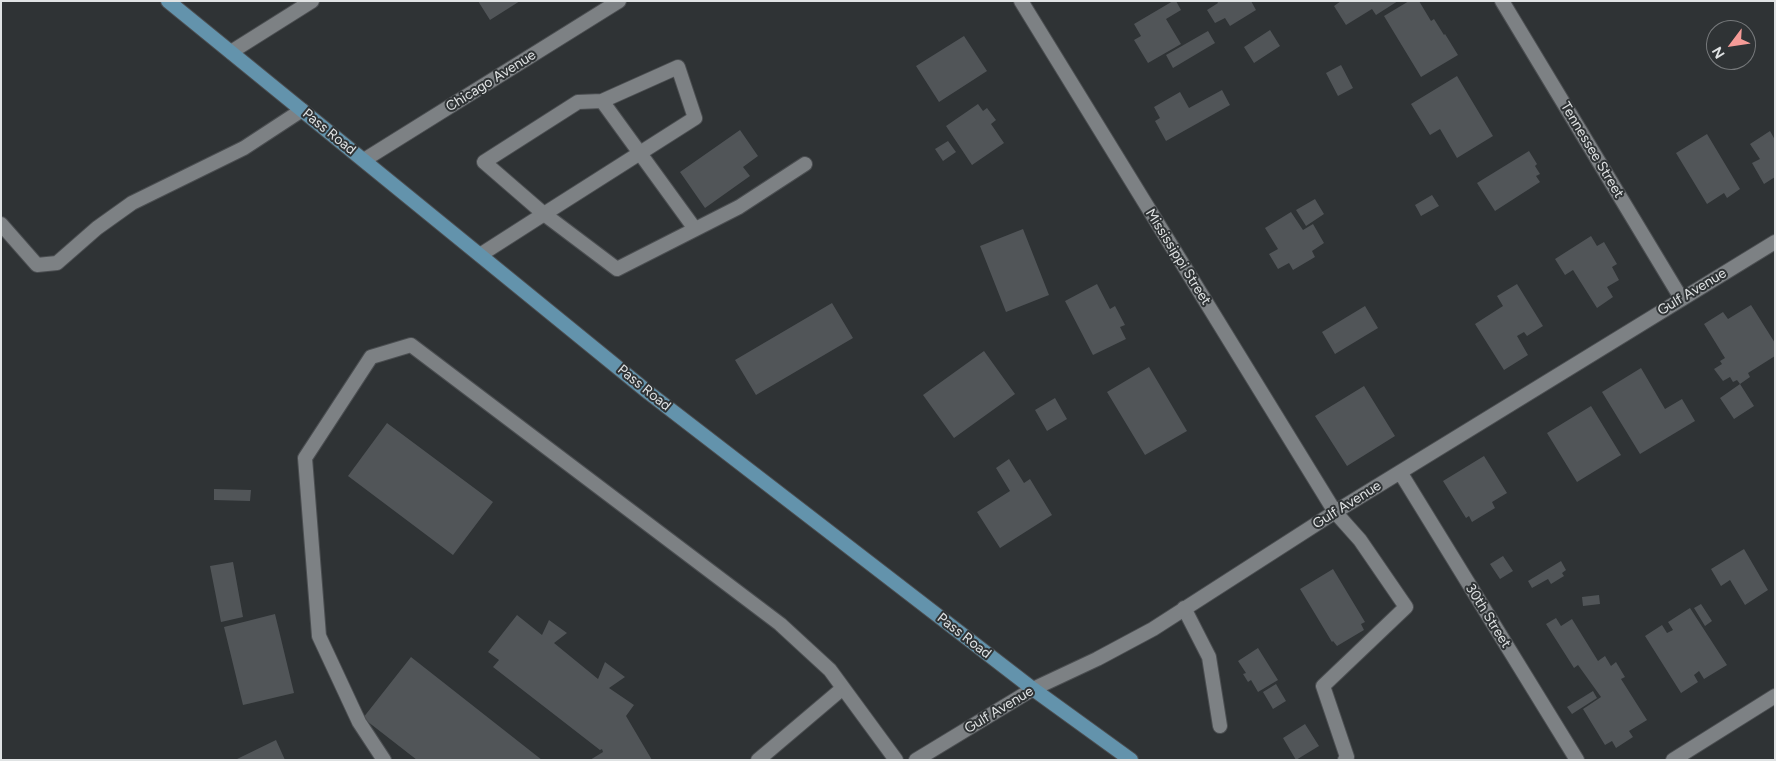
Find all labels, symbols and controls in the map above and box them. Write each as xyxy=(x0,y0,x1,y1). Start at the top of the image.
north arrow xyxy=(1706,20,1756,70)
text: N xyxy=(1709,43,1729,61)
street label: Chicago Avenue xyxy=(443,47,539,115)
street label: Tennessee Street xyxy=(1557,99,1627,201)
street label: Pass Road xyxy=(299,105,359,159)
street label: Mississippi Street xyxy=(1142,206,1214,308)
street label: Gulf Avenue xyxy=(1654,265,1730,319)
street label: Pass Road xyxy=(614,361,674,415)
street label: Gulf Avenue xyxy=(1310,477,1384,533)
street label: 30th Street xyxy=(1462,581,1514,651)
street label: Pass Road xyxy=(934,610,994,662)
street label: Gulf Avenue xyxy=(961,683,1037,737)

